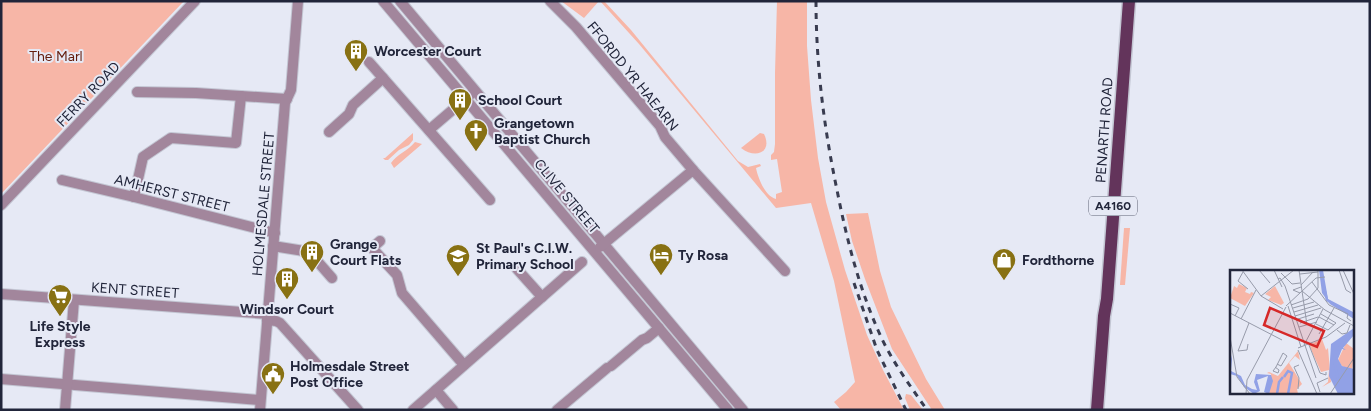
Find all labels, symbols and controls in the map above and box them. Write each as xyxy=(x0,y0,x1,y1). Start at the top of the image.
street label: FFORDD YR HAEARN xyxy=(583,18,682,134)
building icon: Worcester Court xyxy=(343,38,369,72)
place label: Worcester Court xyxy=(374,43,482,60)
park label: The Marl xyxy=(29,48,83,65)
street label: FERRY ROAD xyxy=(53,58,124,130)
street label: PENARTH ROAD xyxy=(1092,77,1117,183)
building icon: School Court xyxy=(447,87,473,121)
place label: School Court xyxy=(478,92,563,109)
place label: Grangetown Baptist Church xyxy=(494,115,590,148)
church icon: Grangetown Baptist Church xyxy=(463,118,489,152)
street label: HOLMESDALE STREET xyxy=(249,131,278,277)
street label: CLIVE STREET xyxy=(531,156,603,237)
street label: AMHERST STREET xyxy=(113,171,231,216)
road number: A4160 xyxy=(1089,197,1137,216)
place label: Grange Court Flats xyxy=(330,236,402,269)
building icon: Grange Court Flats xyxy=(299,239,325,273)
place label: St Paul's C.I.W. Primary School xyxy=(476,240,574,273)
hotel icon: Ty Rosa xyxy=(648,242,674,276)
school or university icon: St Paul's C.I.W. Primary School xyxy=(445,243,471,277)
place label: Ty Rosa xyxy=(678,247,728,264)
shop icon: Fordthorne xyxy=(991,247,1017,281)
place label: Fordthorne xyxy=(1022,252,1094,269)
building icon: Windsor Court xyxy=(274,266,300,300)
inset map xyxy=(1230,270,1354,394)
street label: KENT STREET xyxy=(90,279,180,302)
supermarket icon: Life Style Express xyxy=(47,283,73,317)
place label: Windsor Court xyxy=(240,301,334,318)
place label: Life Style Express xyxy=(30,318,91,351)
place label: Holmesdale Street Post Office xyxy=(290,358,410,391)
public building icon: Holmesdale Street Post Office xyxy=(260,361,286,395)

